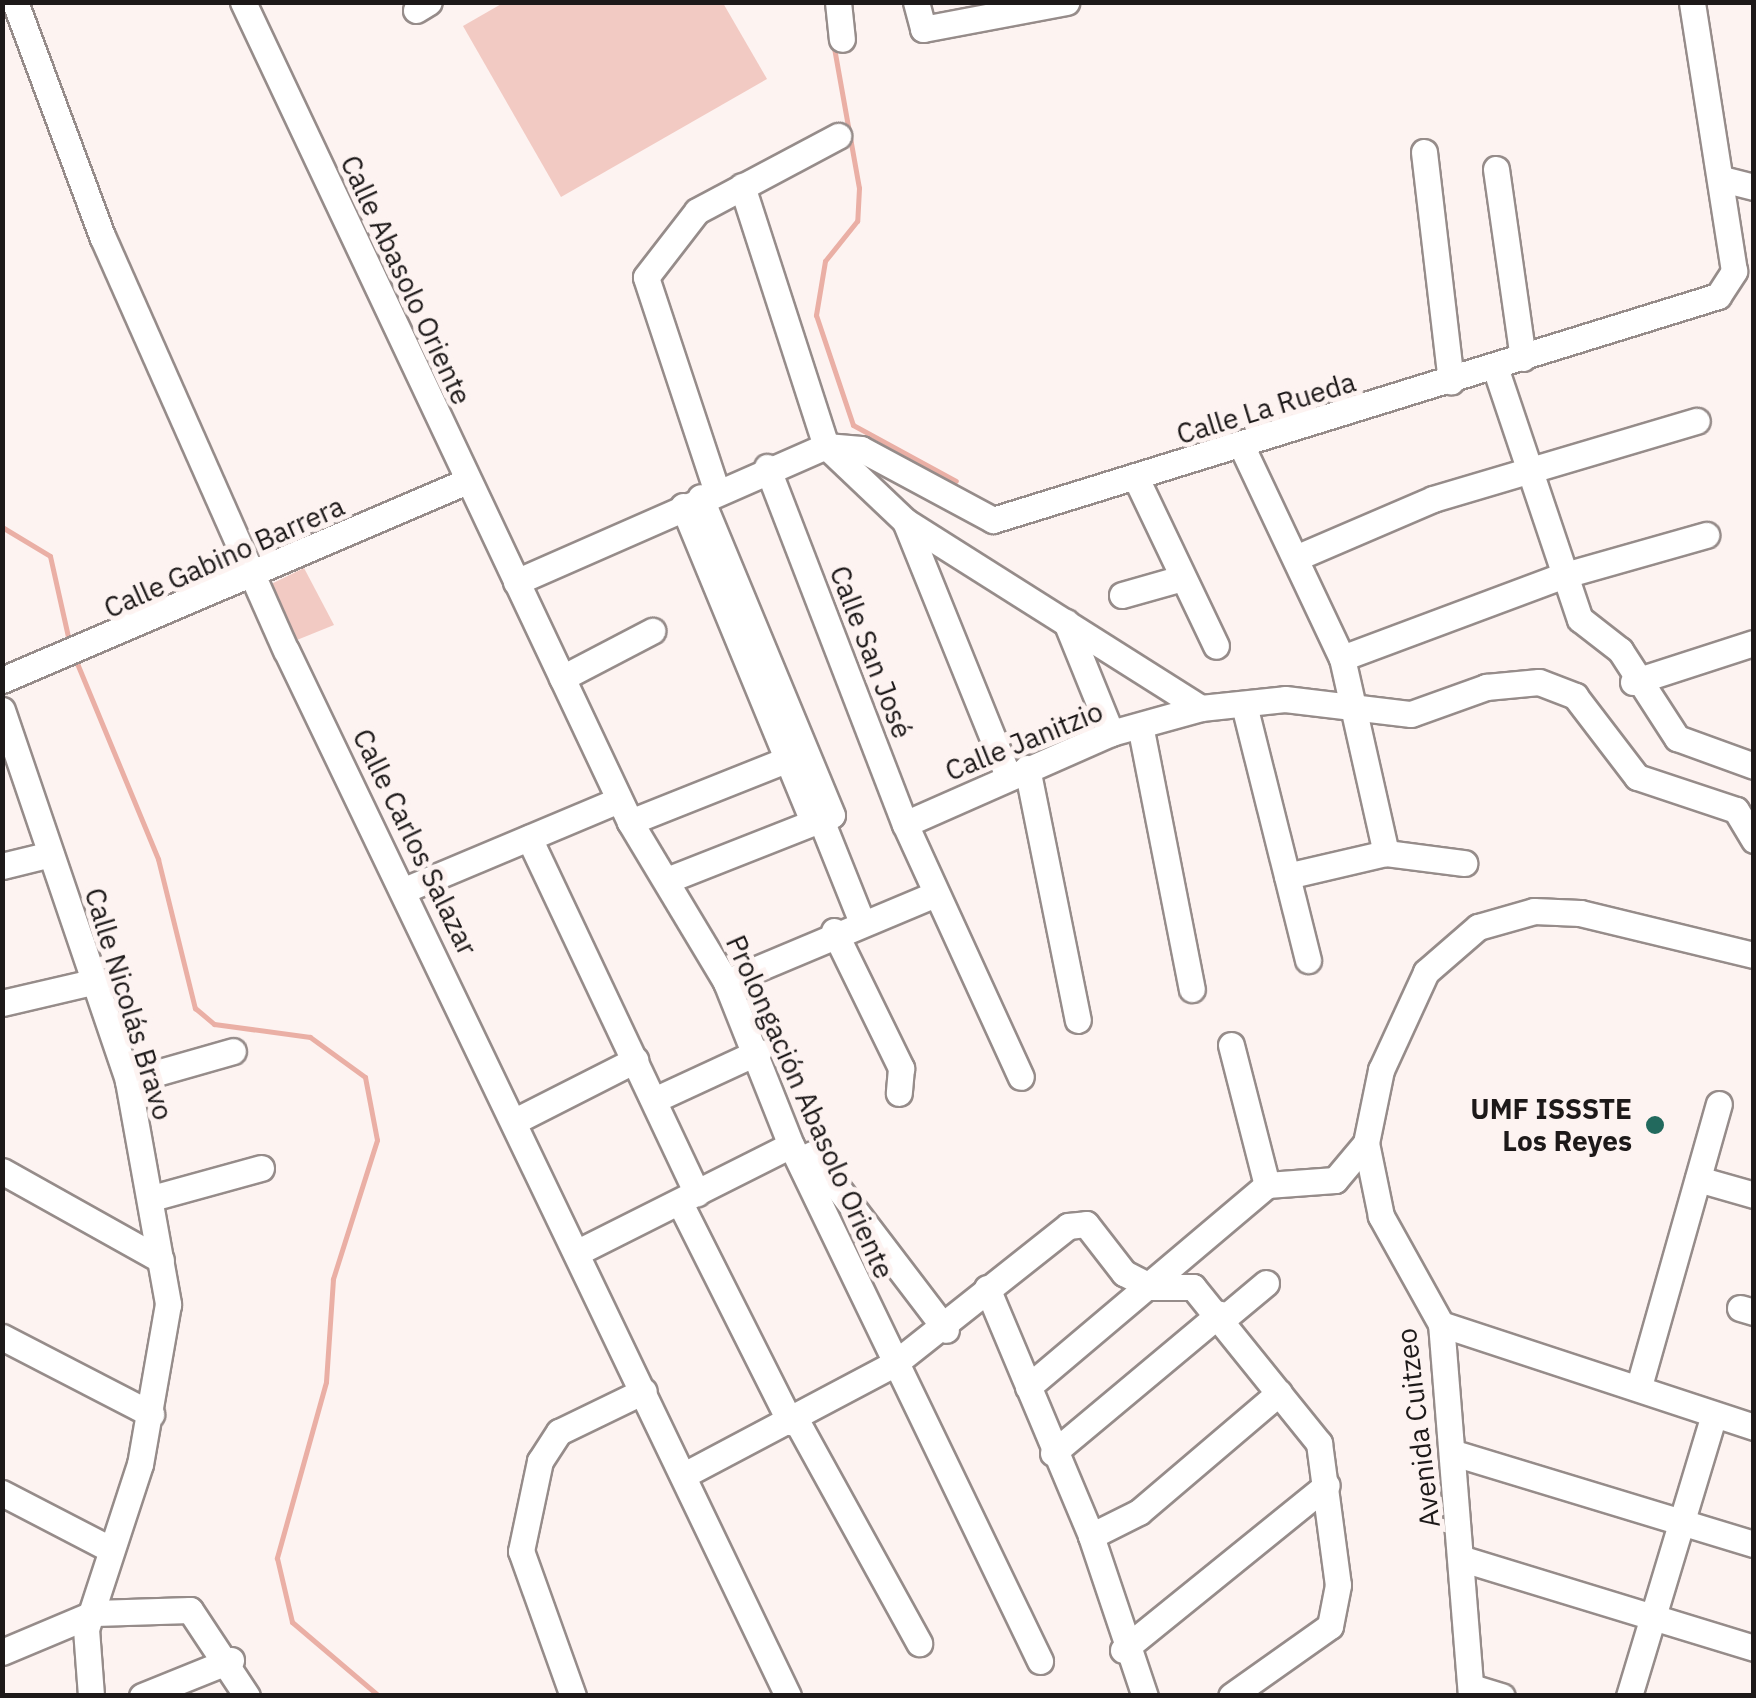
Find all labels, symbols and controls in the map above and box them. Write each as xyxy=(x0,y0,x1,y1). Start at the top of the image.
street label: Calle Abasolo Oriente xyxy=(333,150,479,410)
street label: Calle La Rueda xyxy=(1172,365,1360,451)
street label: Calle Gabino Barrera xyxy=(99,489,349,625)
street label: Calle San José xyxy=(823,561,919,743)
street label: Calle Janitzio xyxy=(940,694,1108,788)
street label: Calle Carlos Salazar xyxy=(346,723,484,961)
street label: Calle Nicolás Bravo xyxy=(78,884,180,1124)
street label: Prolongación Abasolo Oriente xyxy=(719,930,901,1284)
place label: UMF ISSSTE Los Reyes xyxy=(1470,1092,1632,1158)
marker: UMF ISSSTE Los Reyes xyxy=(1642,1112,1668,1138)
street label: Avenida Cuitzeo xyxy=(1389,1326,1447,1530)

